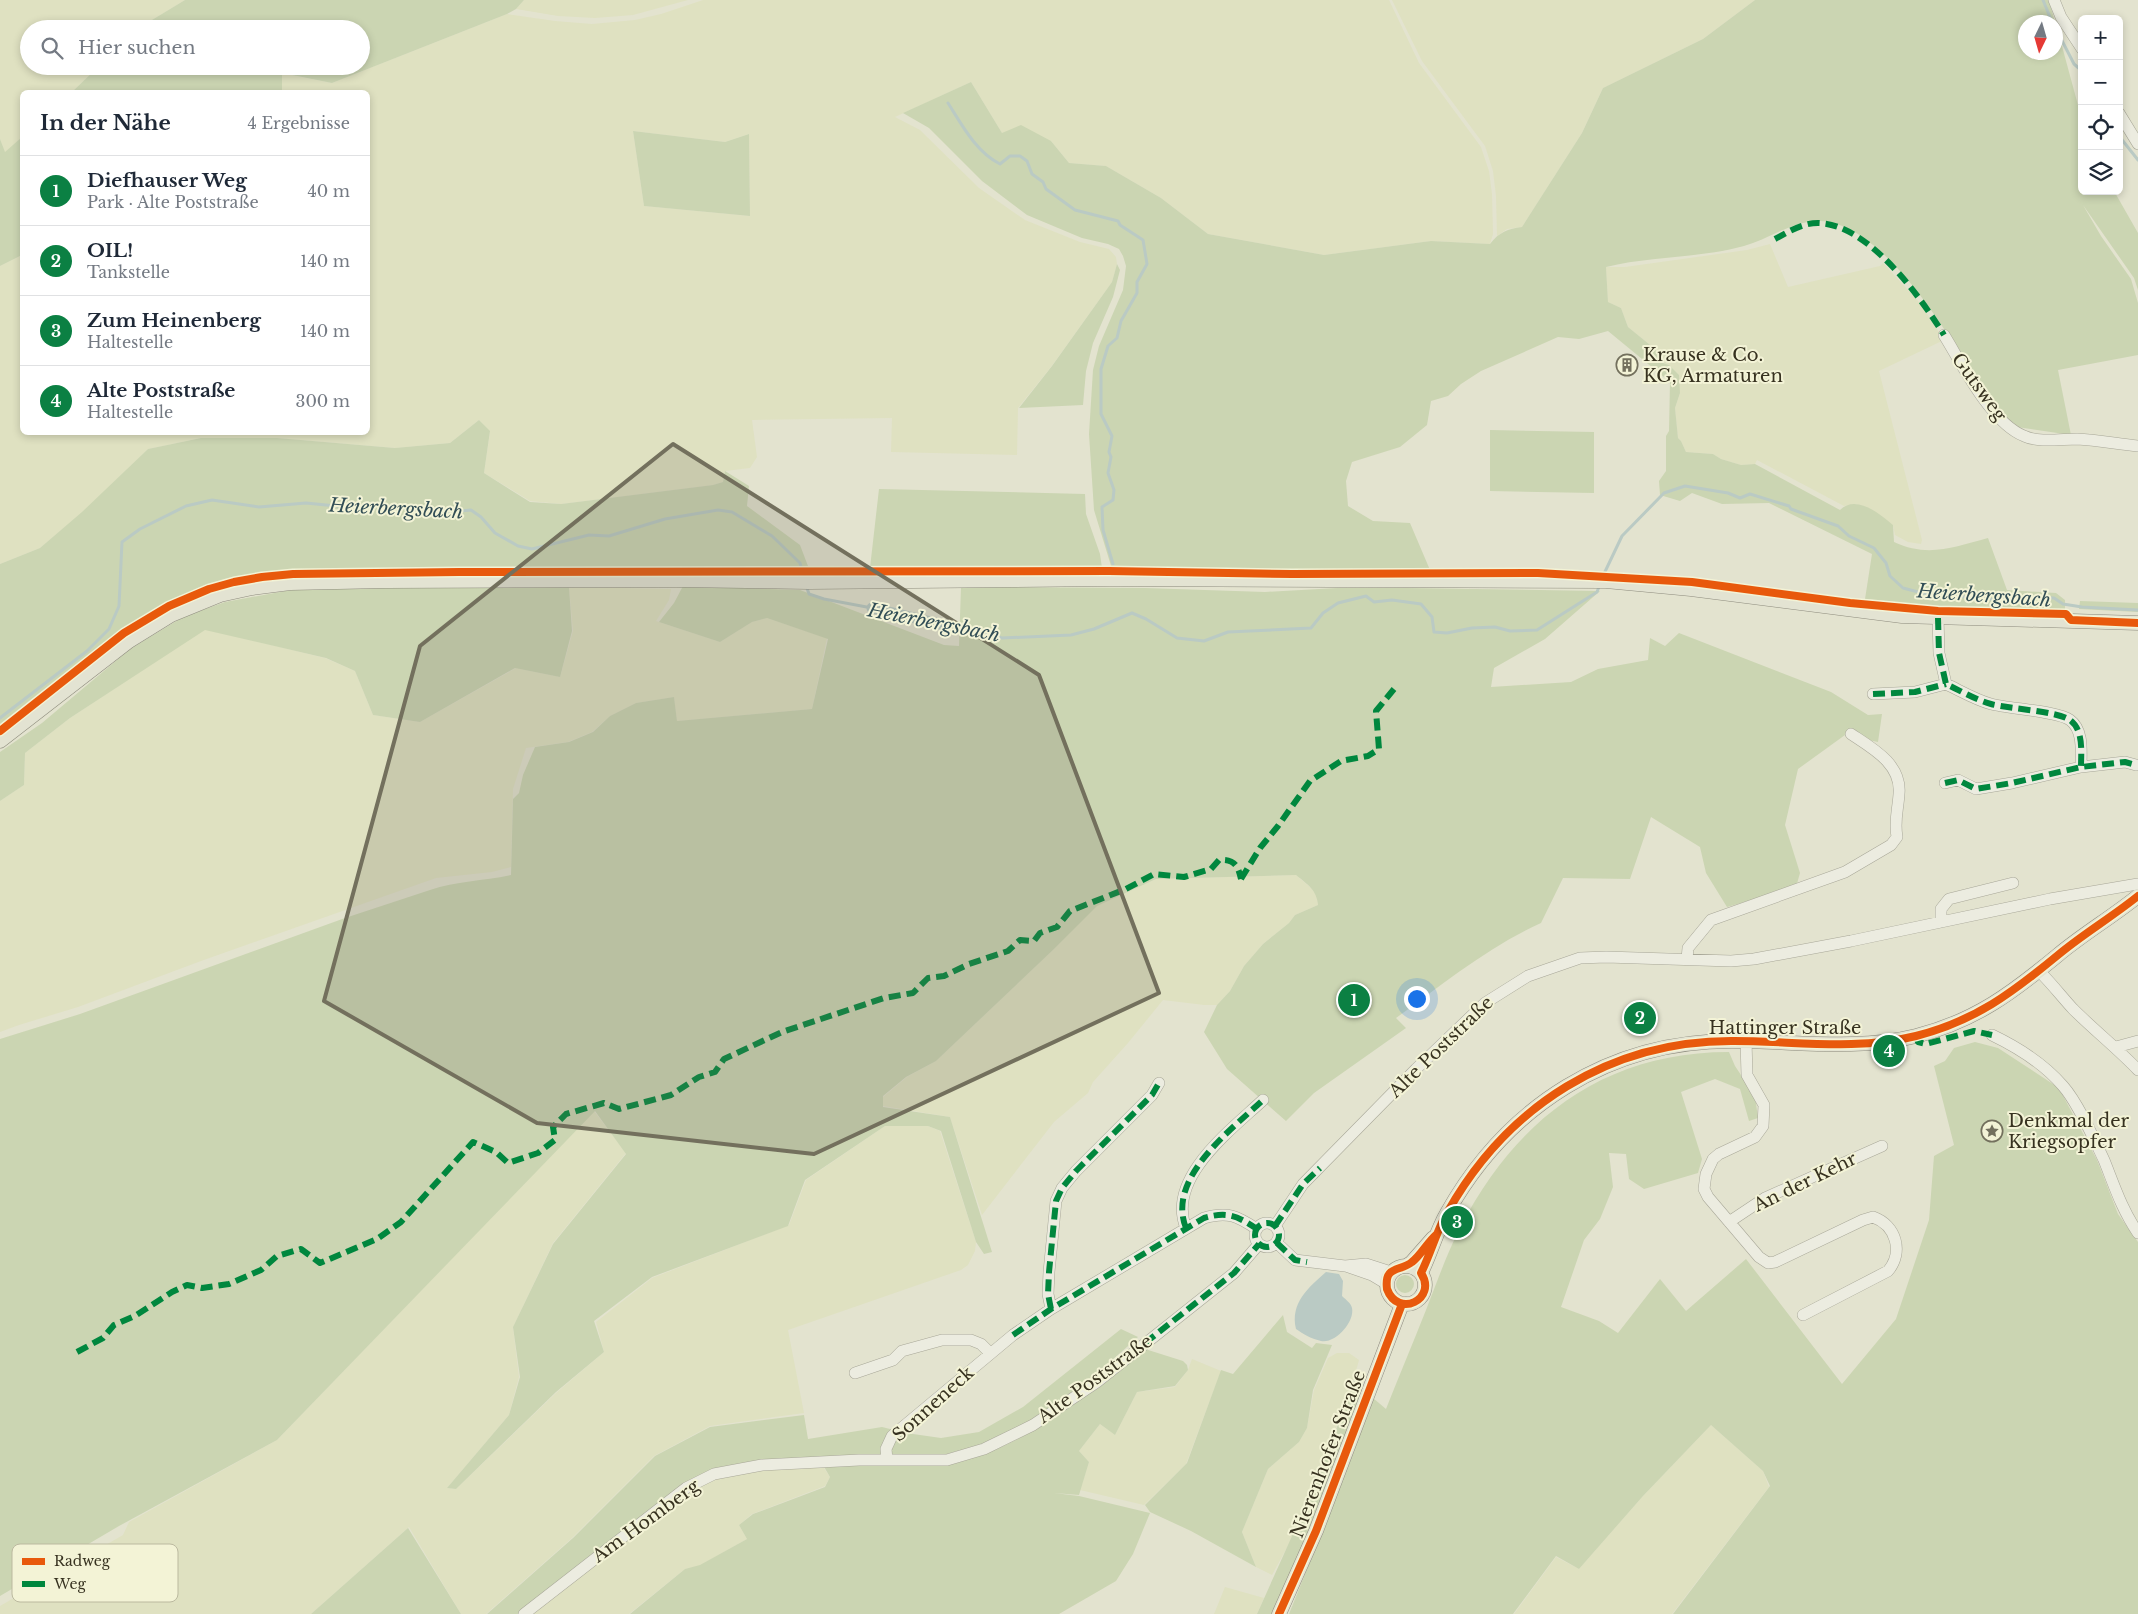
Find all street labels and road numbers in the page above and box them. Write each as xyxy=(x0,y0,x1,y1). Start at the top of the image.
street label: Gutsweg xyxy=(1947,349,2011,425)
street label: Alte Poststraße xyxy=(1383,992,1498,1103)
street label: Hattinger Straße xyxy=(1709,1017,1861,1039)
street label: An der Kehr xyxy=(1749,1147,1861,1217)
street label: Alte Poststraße xyxy=(1032,1330,1157,1429)
street label: Sonneneck xyxy=(888,1362,978,1446)
street label: Nierenhofer Straße xyxy=(1286,1367,1370,1541)
street label: Am Homberg xyxy=(587,1475,704,1568)

